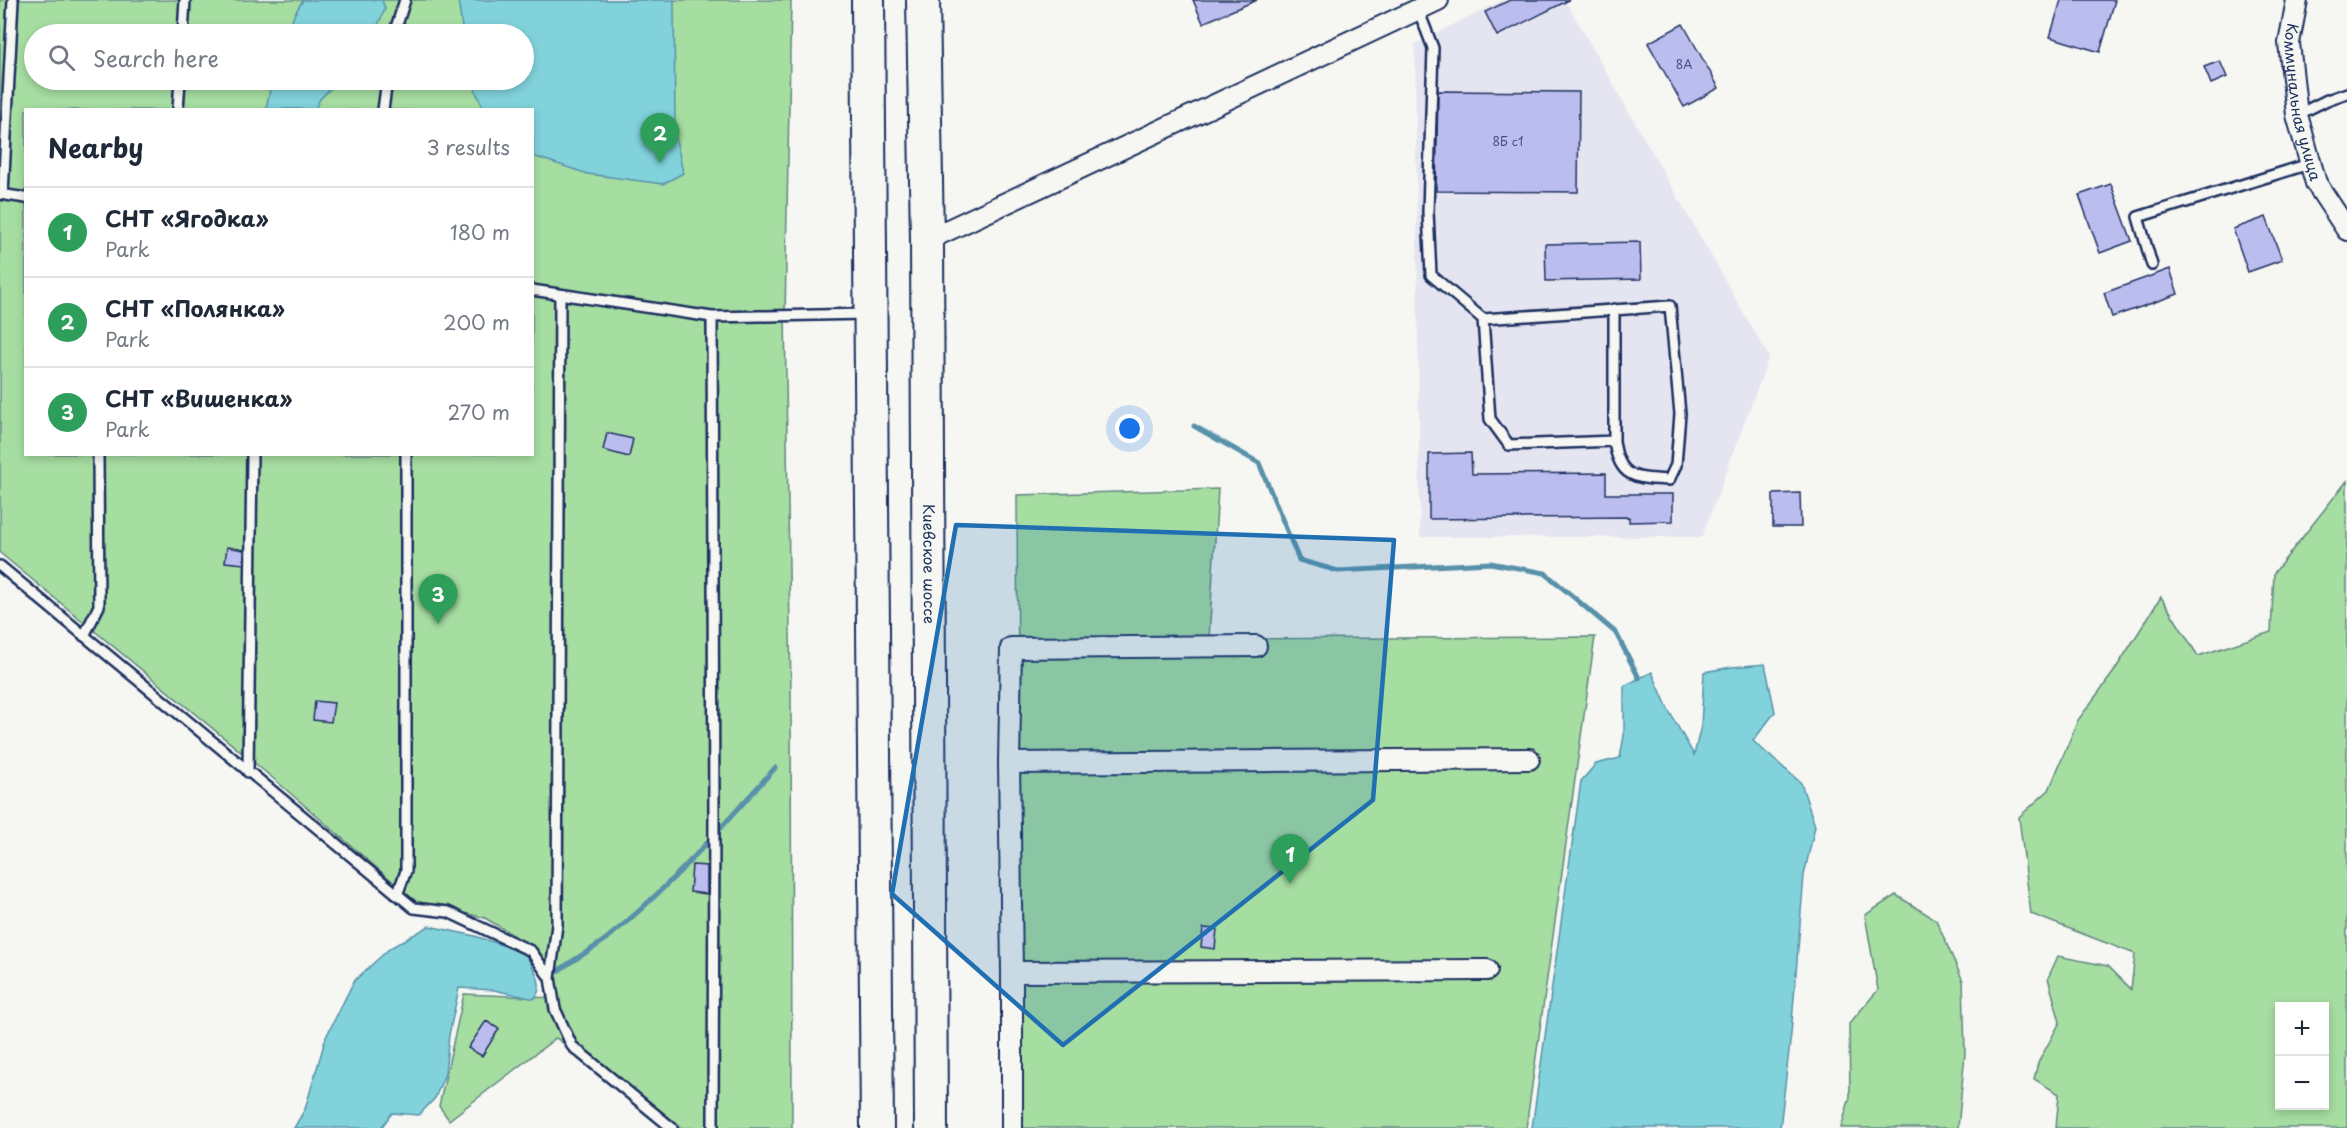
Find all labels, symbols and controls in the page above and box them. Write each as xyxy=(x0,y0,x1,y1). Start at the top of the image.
street label: Коммунальная улица xyxy=(2279,21,2328,184)
search box xyxy=(24,24,534,90)
icon: search xyxy=(45,41,78,74)
text: Search here xyxy=(93,41,219,74)
house number: 8А xyxy=(1676,55,1692,73)
pin: 2 xyxy=(640,114,680,163)
text: Nearby xyxy=(48,128,143,167)
text: 3 results xyxy=(427,132,510,162)
house number: 8Б с1 xyxy=(1493,132,1523,150)
text: СНТ «Ягодка» xyxy=(105,201,269,234)
text: 1 xyxy=(63,217,72,247)
text: 180 m xyxy=(450,217,510,247)
text: Park xyxy=(105,234,150,264)
text: СНТ «Полянка» xyxy=(105,291,285,324)
text: 2 xyxy=(60,307,75,337)
text: 200 m xyxy=(443,307,510,337)
text: Park xyxy=(105,324,150,354)
text: СНТ «Вишенка» xyxy=(105,381,292,414)
text: 3 xyxy=(61,397,74,427)
text: 270 m xyxy=(447,397,510,427)
text: Park xyxy=(105,414,150,444)
your location xyxy=(1115,414,1144,443)
street label: Киевское шоссе xyxy=(918,504,942,624)
pin: 3 xyxy=(418,574,458,624)
pin: 1 xyxy=(1270,834,1310,884)
map controls xyxy=(2275,1002,2329,1110)
button: + xyxy=(2275,1002,2329,1056)
button: − xyxy=(2275,1056,2329,1110)

